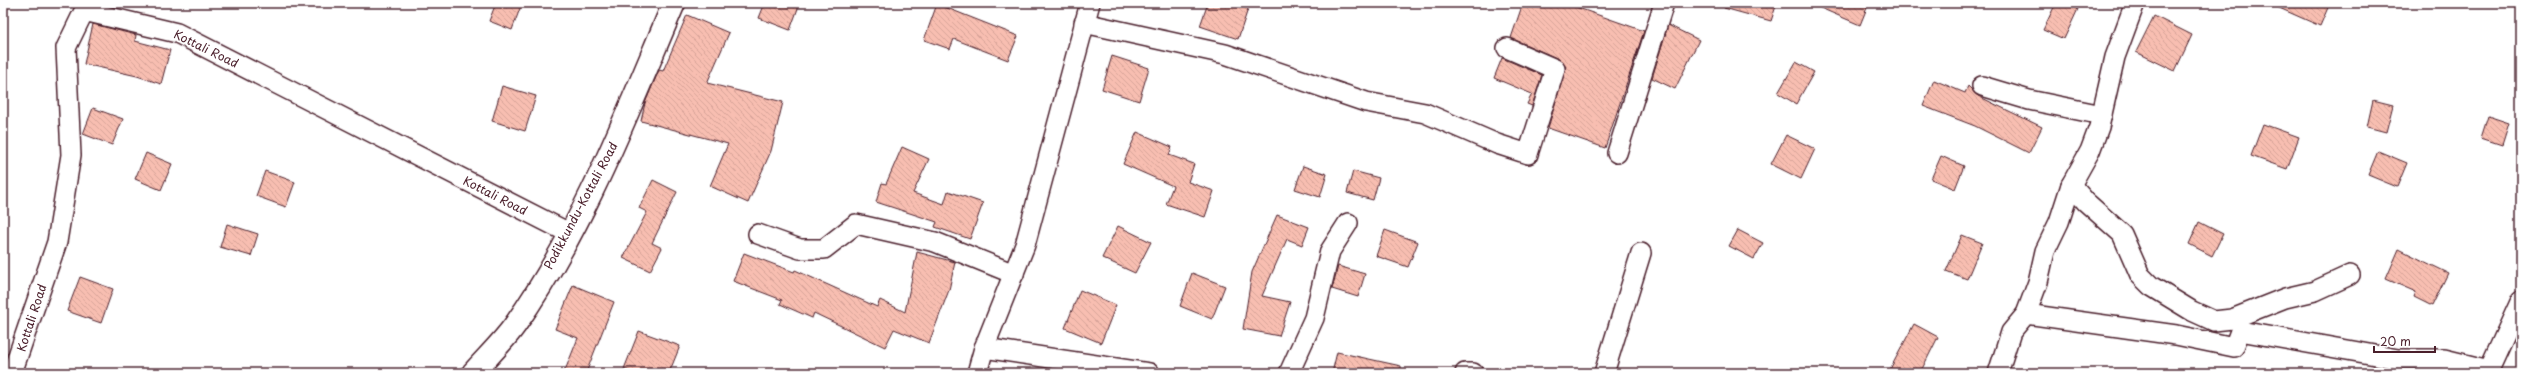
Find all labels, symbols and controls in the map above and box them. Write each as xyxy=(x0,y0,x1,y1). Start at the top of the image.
street label: Kottali Road xyxy=(171,25,242,72)
street label: Podikkundu-Kottali Road xyxy=(539,138,621,273)
street label: Kottali Road xyxy=(460,171,531,219)
street label: Kottali Road xyxy=(12,282,50,354)
scale bar xyxy=(2374,328,2435,354)
text: 20 m xyxy=(2380,332,2411,350)

